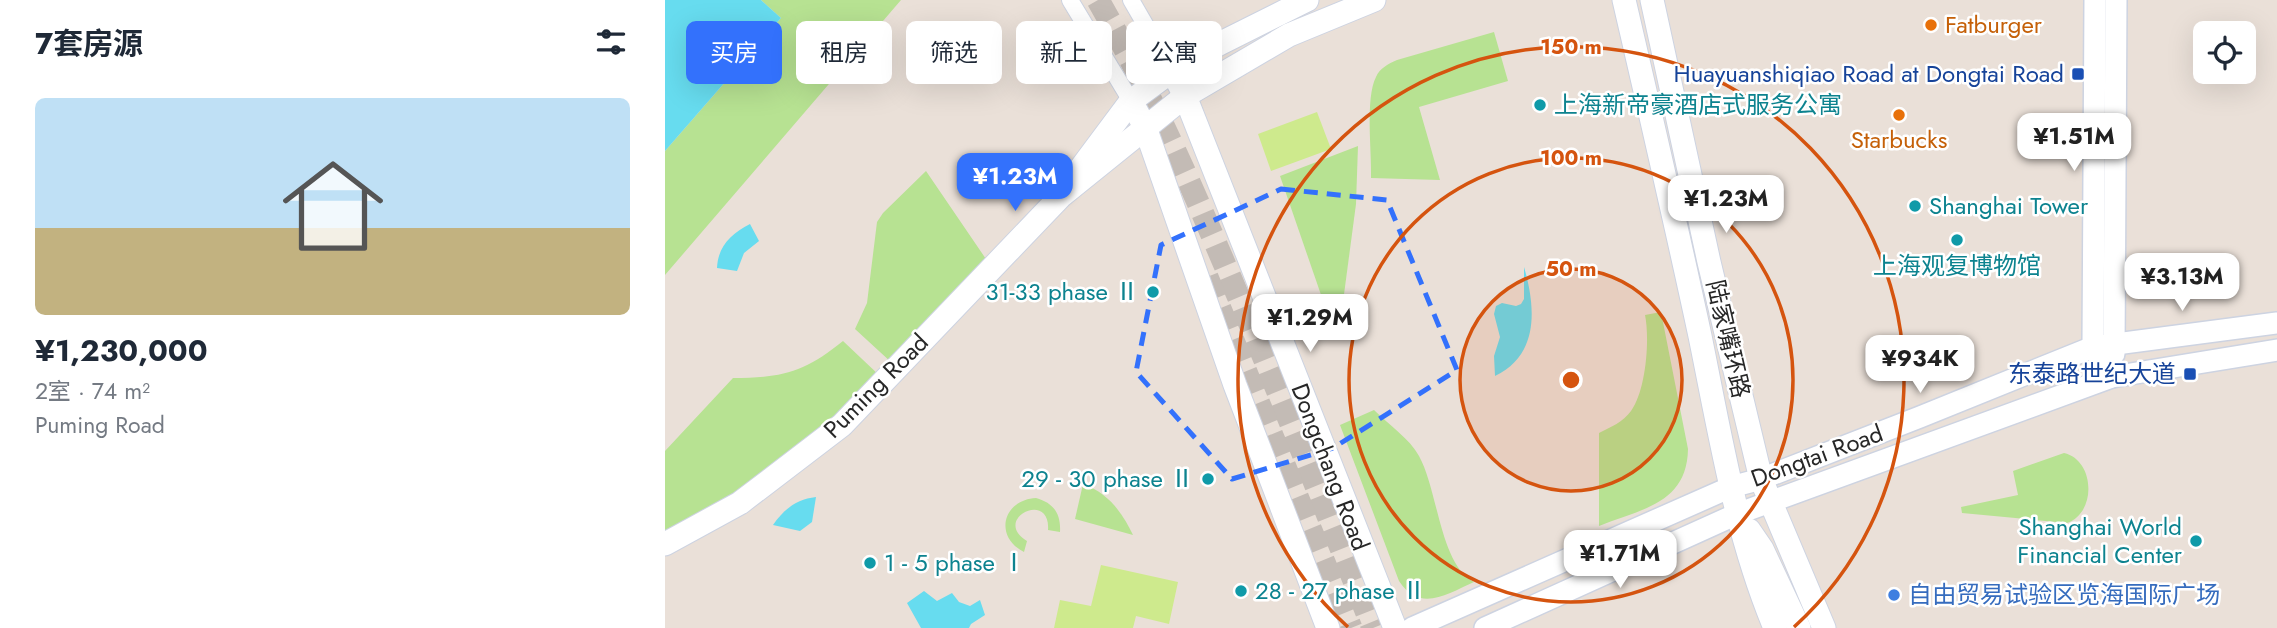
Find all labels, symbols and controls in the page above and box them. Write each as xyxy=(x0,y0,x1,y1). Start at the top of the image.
place label: Fatburger xyxy=(1945,7,2043,42)
marker: Fatburger xyxy=(1923,17,1939,33)
chip: 买房 xyxy=(686,21,782,84)
chip: 租房 xyxy=(796,21,892,84)
chip: 筛选 xyxy=(906,21,1002,84)
chip: 新上 xyxy=(1016,21,1112,84)
chip: 公寓 xyxy=(1126,21,1222,84)
map controls xyxy=(2193,21,2256,84)
button: locate xyxy=(2193,21,2256,84)
text: 7套房源 xyxy=(35,22,143,65)
icon: filters xyxy=(592,23,630,61)
text: 150 m xyxy=(1540,32,1602,62)
place label: Huayuanshiqiao Road at Dongtai Road xyxy=(1674,56,2064,91)
marker: Huayuanshiqiao Road at Dongtai Road xyxy=(2070,66,2086,82)
place label: 上海新帝豪酒店式服务公寓 xyxy=(1554,87,1842,122)
marker: 上海新帝豪酒店式服务公寓 xyxy=(1532,97,1548,113)
marker: Starbucks xyxy=(1891,107,1907,123)
pin: ¥1.51M xyxy=(2017,114,2131,173)
text: ¥1.51M xyxy=(2033,119,2115,153)
place label: Starbucks xyxy=(1851,122,1947,157)
icon: home xyxy=(270,143,396,269)
text: 100 m xyxy=(1540,143,1602,173)
pin: ¥1.23M xyxy=(958,154,1072,213)
text: ¥1.23M xyxy=(973,159,1057,193)
pin: ¥1.23M xyxy=(1669,176,1783,235)
text: ¥1.23M xyxy=(1684,181,1768,215)
place label: Shanghai Tower xyxy=(1929,188,2089,223)
marker: Shanghai Tower xyxy=(1907,198,1923,214)
marker: 上海观复博物馆 xyxy=(1949,232,1965,248)
place label: 上海观复博物馆 xyxy=(1873,248,2041,283)
text: 50 m xyxy=(1546,254,1596,284)
pin: ¥3.13M xyxy=(2125,254,2239,313)
text: ¥3.13M xyxy=(2140,259,2224,293)
place label: 31-33 phase Ⅱ xyxy=(986,274,1139,309)
street label: 陆家嘴环路 xyxy=(1698,276,1759,401)
marker: 31-33 phase Ⅱ xyxy=(1145,284,1161,300)
pin: ¥1.29M xyxy=(1253,294,1367,354)
text: ¥1.29M xyxy=(1267,300,1353,334)
street label: Puming Road xyxy=(815,325,936,446)
text: ¥1,230,000 xyxy=(35,329,208,372)
pin: ¥934K xyxy=(1871,336,1969,395)
text: ¥934K xyxy=(1881,341,1959,375)
place label: 东泰路世纪大道 xyxy=(2008,356,2176,391)
marker: 东泰路世纪大道 xyxy=(2182,366,2198,382)
centre of rings xyxy=(1559,368,1583,392)
text: 2室 · 74 m² xyxy=(35,374,150,408)
street label: Dongchang Road xyxy=(1282,378,1378,556)
text: Puming Road xyxy=(35,408,165,442)
street label: Dongtai Road xyxy=(1746,415,1888,496)
place label: 29 - 30 phase Ⅱ xyxy=(1021,461,1194,496)
marker: 29 - 30 phase Ⅱ xyxy=(1200,471,1216,487)
place label: Shanghai World Financial Center xyxy=(2017,509,2183,572)
pin: ¥1.71M xyxy=(1563,530,1677,590)
marker: Shanghai World Financial Center xyxy=(2188,533,2204,549)
text: ¥1.71M xyxy=(1580,536,1660,570)
place label: 1 - 5 phase Ⅰ xyxy=(884,545,1026,580)
marker: 1 - 5 phase Ⅰ xyxy=(862,555,878,571)
place label: 28 - 27 phase Ⅱ xyxy=(1255,573,1426,608)
place label: 自由贸易试验区览海国际广场 xyxy=(1908,577,2220,612)
marker: 28 - 27 phase Ⅱ xyxy=(1233,583,1249,599)
marker: 自由贸易试验区览海国际广场 xyxy=(1886,587,1902,603)

